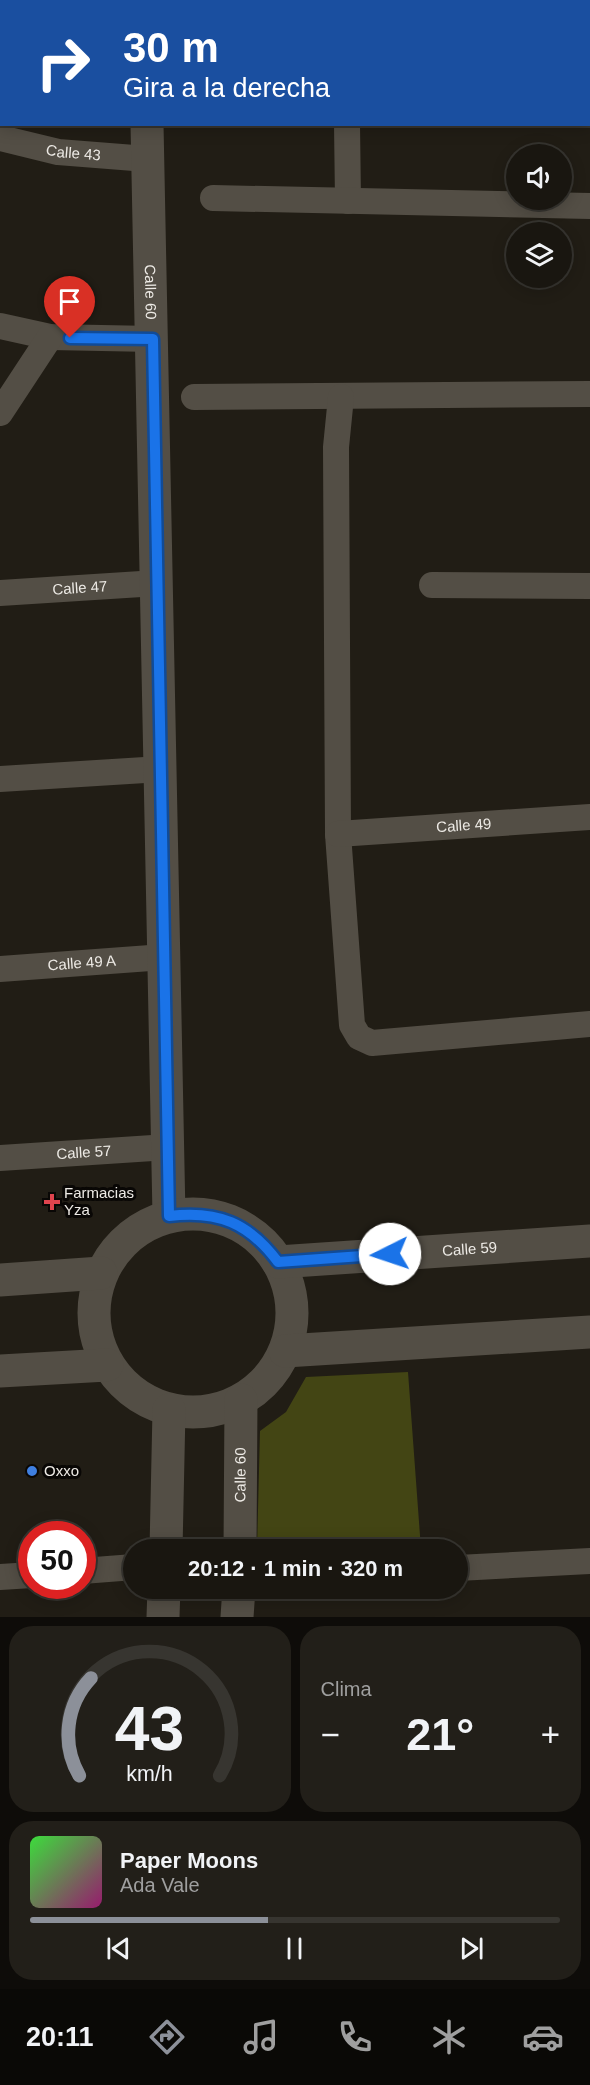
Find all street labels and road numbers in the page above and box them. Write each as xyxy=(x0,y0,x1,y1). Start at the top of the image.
street label: Calle 43 xyxy=(44,140,101,163)
street label: Calle 60 xyxy=(142,264,160,320)
street label: Calle 47 xyxy=(52,577,108,598)
street label: Calle 49 xyxy=(436,815,492,835)
street label: Calle 49 A xyxy=(47,952,116,973)
street label: Calle 57 xyxy=(56,1142,112,1162)
street label: Calle 59 xyxy=(441,1238,498,1259)
street label: Calle 60 xyxy=(231,1447,249,1503)

